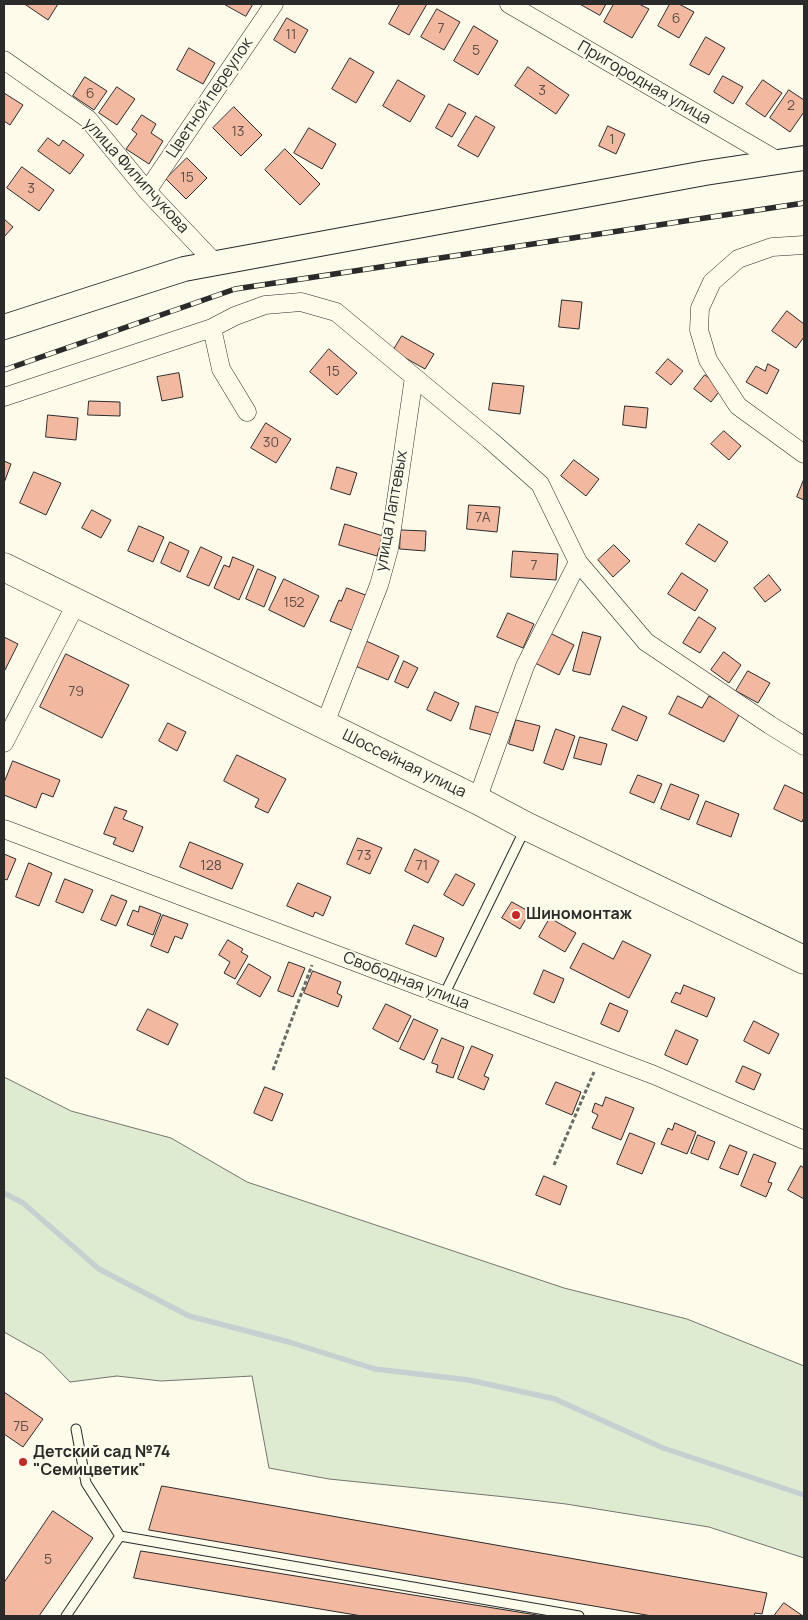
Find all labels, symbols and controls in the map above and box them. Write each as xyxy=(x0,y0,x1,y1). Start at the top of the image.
house number: 6 xyxy=(672,11,680,27)
house number: 7 xyxy=(437,21,445,37)
house number: 11 xyxy=(286,27,296,43)
street label: Цветной переулок xyxy=(163,34,257,162)
street label: Пригородная улица xyxy=(574,37,714,129)
house number: 5 xyxy=(472,43,480,59)
house number: 3 xyxy=(538,83,546,99)
house number: 6 xyxy=(86,86,94,102)
house number: 2 xyxy=(787,98,795,114)
street label: улица Филипчукова xyxy=(79,115,193,237)
house number: 13 xyxy=(231,124,245,140)
house number: 1 xyxy=(609,132,615,148)
house number: 15 xyxy=(180,170,194,186)
house number: 3 xyxy=(27,181,35,197)
house number: 15 xyxy=(326,364,340,380)
house number: 30 xyxy=(263,435,279,451)
street label: улица Лаптевых xyxy=(372,449,412,573)
house number: 7А xyxy=(475,510,491,526)
house number: 7 xyxy=(530,558,538,574)
house number: 152 xyxy=(283,595,305,611)
house number: 79 xyxy=(68,684,84,700)
street label: Шоссейная улица xyxy=(339,726,469,802)
house number: 73 xyxy=(357,848,371,864)
house number: 128 xyxy=(200,858,222,874)
house number: 71 xyxy=(416,858,428,874)
place label: Шиномонтаж xyxy=(526,905,632,925)
marker: Шиномонтаж xyxy=(510,909,522,921)
street label: Свободная улица xyxy=(340,948,472,1014)
house number: 7Б xyxy=(13,1419,29,1435)
place label: Детский сад №74 "Семицветик" xyxy=(33,1443,171,1481)
marker: Детский сад №74 "Семицветик" xyxy=(17,1456,29,1468)
house number: 5 xyxy=(44,1552,52,1568)

